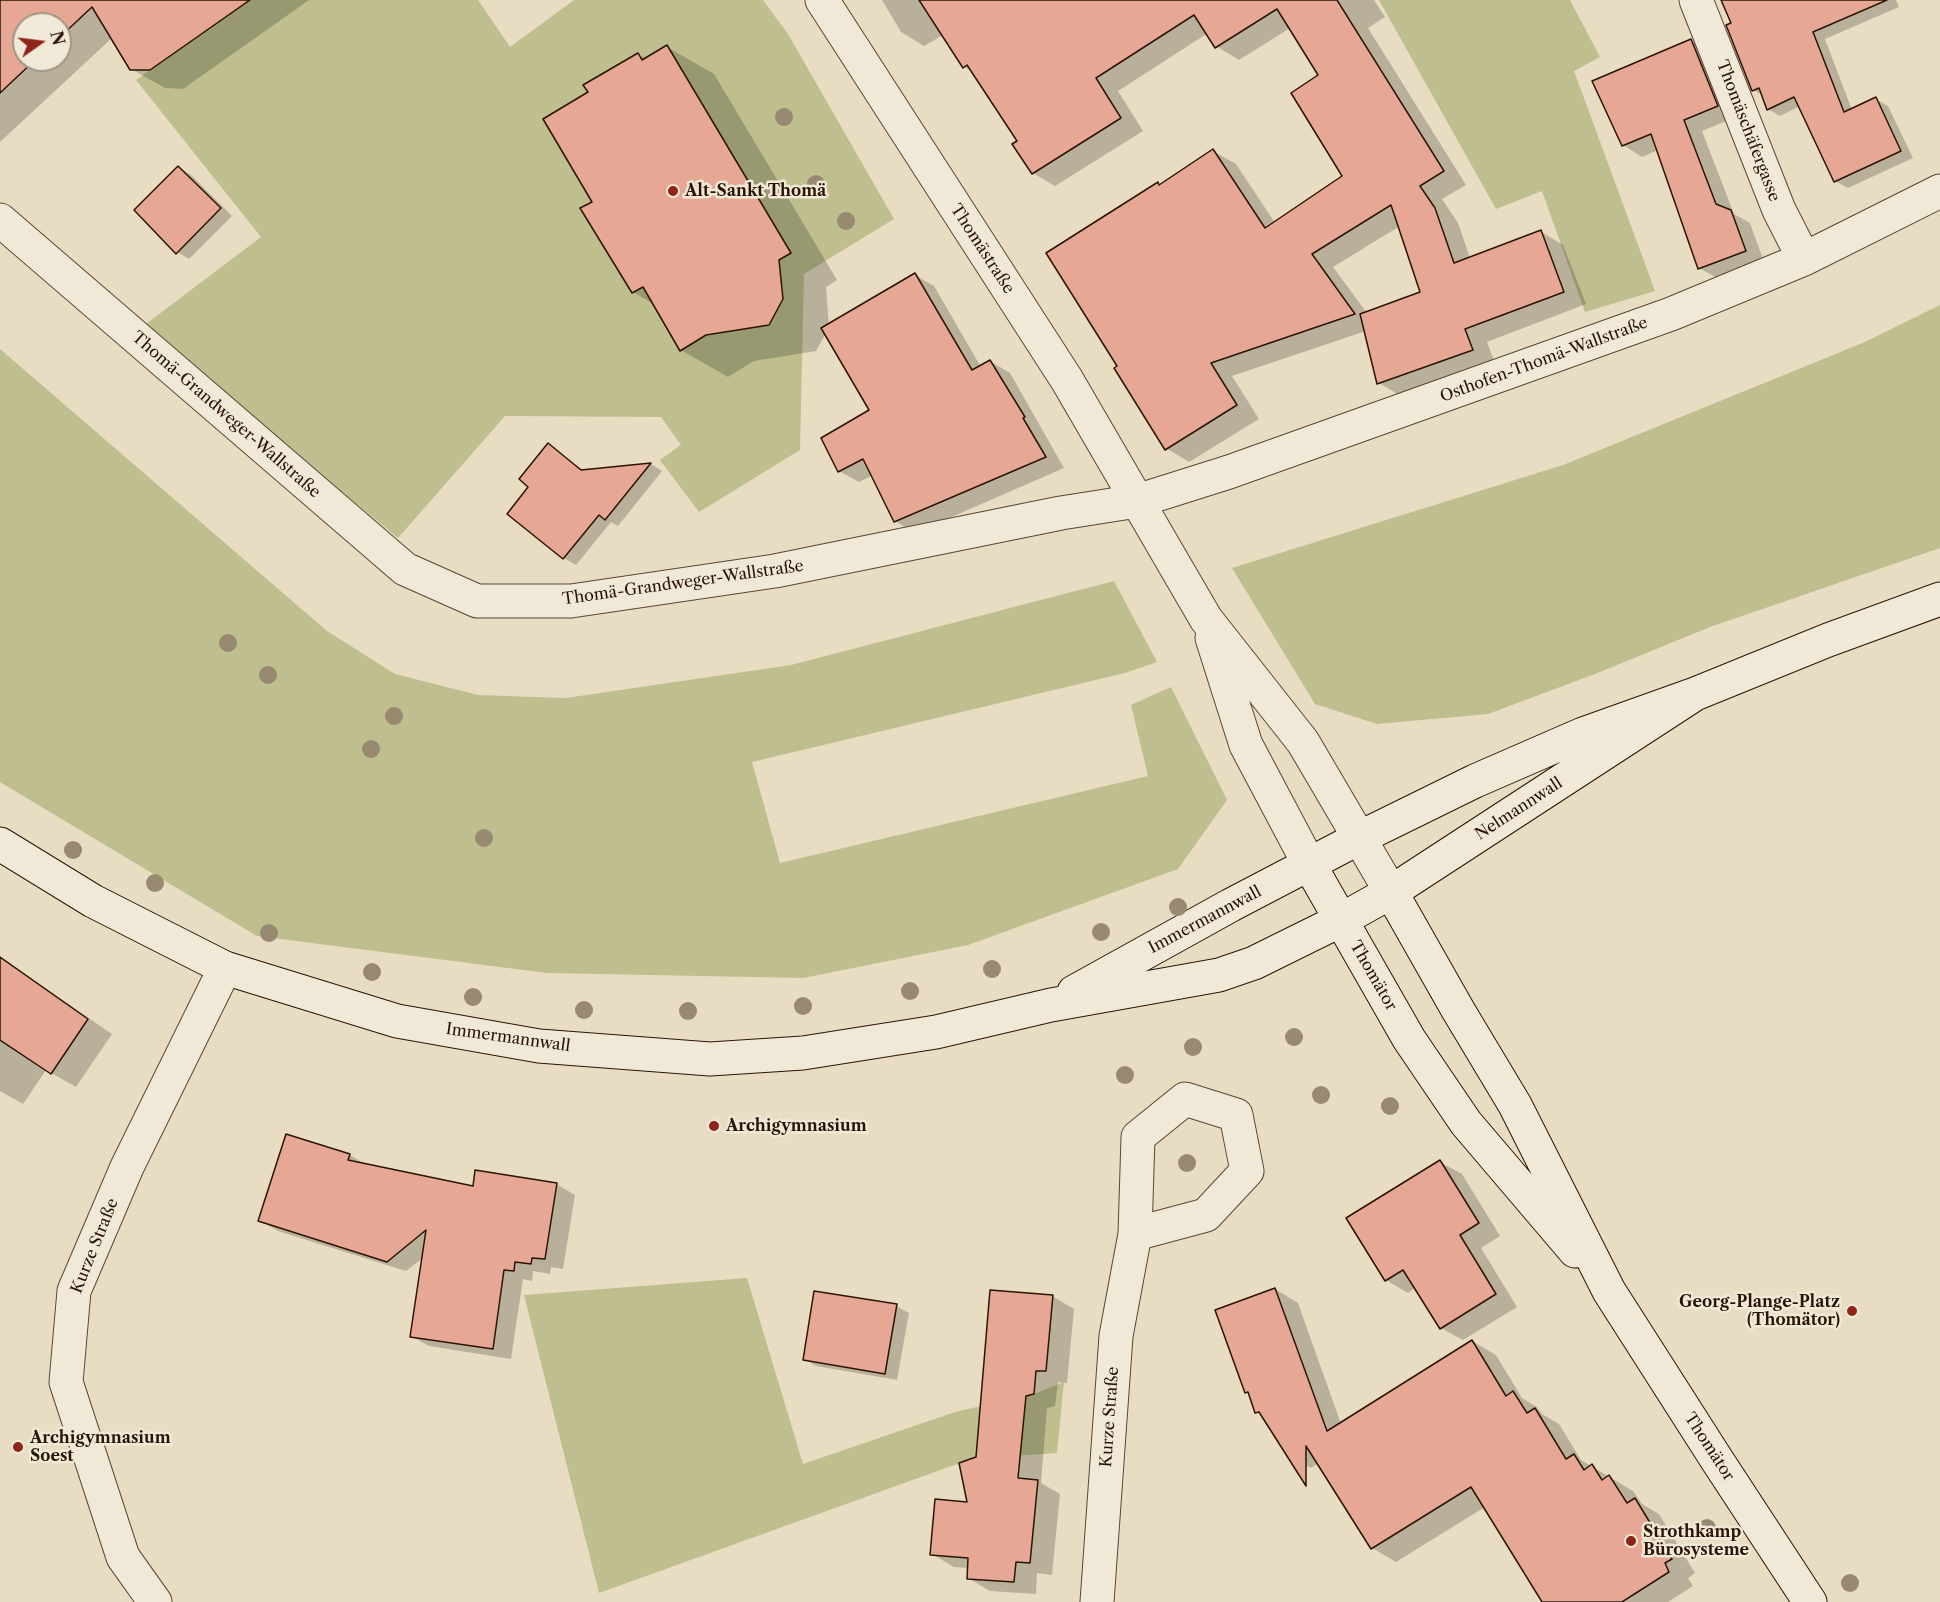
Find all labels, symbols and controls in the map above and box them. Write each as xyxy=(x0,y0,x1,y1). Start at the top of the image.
north arrow xyxy=(12,12,72,72)
text: N xyxy=(46,29,69,47)
street label: Thomäschäfergasse xyxy=(1712,58,1784,204)
place label: Alt-Sankt Thomä xyxy=(685,181,826,201)
marker: Alt-Sankt Thomä xyxy=(666,184,680,198)
street label: Thomästraße xyxy=(946,201,1018,297)
street label: Osthofen-Thomä-Wallstraße xyxy=(1438,313,1650,407)
street label: Thomä-Grandweger-Wallstraße xyxy=(128,328,324,502)
street label: Thomä-Grandweger-Wallstraße xyxy=(561,557,805,609)
street label: Nelmannwall xyxy=(1472,774,1566,844)
street label: Immermannwall xyxy=(1145,882,1265,958)
street label: Thomätor xyxy=(1345,938,1401,1014)
street label: Immermannwall xyxy=(445,1020,571,1056)
place label: Archigymnasium xyxy=(726,1116,867,1136)
marker: Archigymnasium xyxy=(707,1119,721,1133)
street label: Kurze Straße xyxy=(67,1196,123,1296)
place label: Georg-Plange-Platz (Thomätor) xyxy=(1679,1292,1840,1330)
marker: Georg-Plange-Platz (Thomätor) xyxy=(1845,1304,1859,1318)
street label: Kurze Straße xyxy=(1097,1366,1123,1468)
street label: Thomätor xyxy=(1680,1409,1738,1485)
place label: Archigymnasium Soest xyxy=(30,1428,171,1466)
marker: Archigymnasium Soest xyxy=(11,1440,25,1454)
place label: Strothkamp Bürosysteme xyxy=(1643,1522,1749,1560)
marker: Strothkamp Bürosysteme xyxy=(1624,1534,1638,1548)

